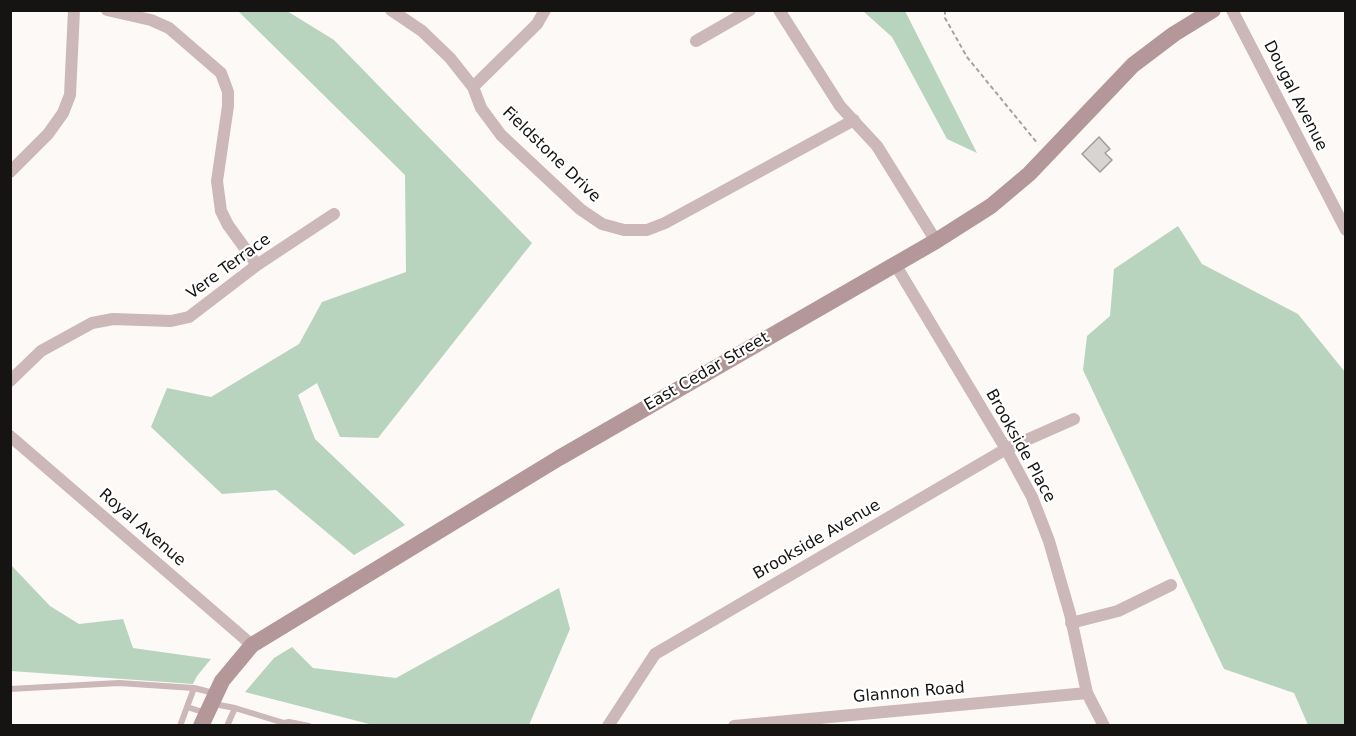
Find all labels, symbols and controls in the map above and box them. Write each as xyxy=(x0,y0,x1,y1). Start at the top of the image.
street label: Dougal Avenue xyxy=(1259,38,1331,154)
street label: Fieldstone Drive xyxy=(498,103,604,207)
street label: Vere Terrace xyxy=(183,230,275,304)
street label: East Cedar Street xyxy=(641,328,773,416)
street label: Brookside Place xyxy=(981,386,1059,506)
street label: Royal Avenue xyxy=(95,485,189,571)
street label: Brookside Avenue xyxy=(750,496,884,584)
street label: Glannon Road xyxy=(852,679,966,707)

